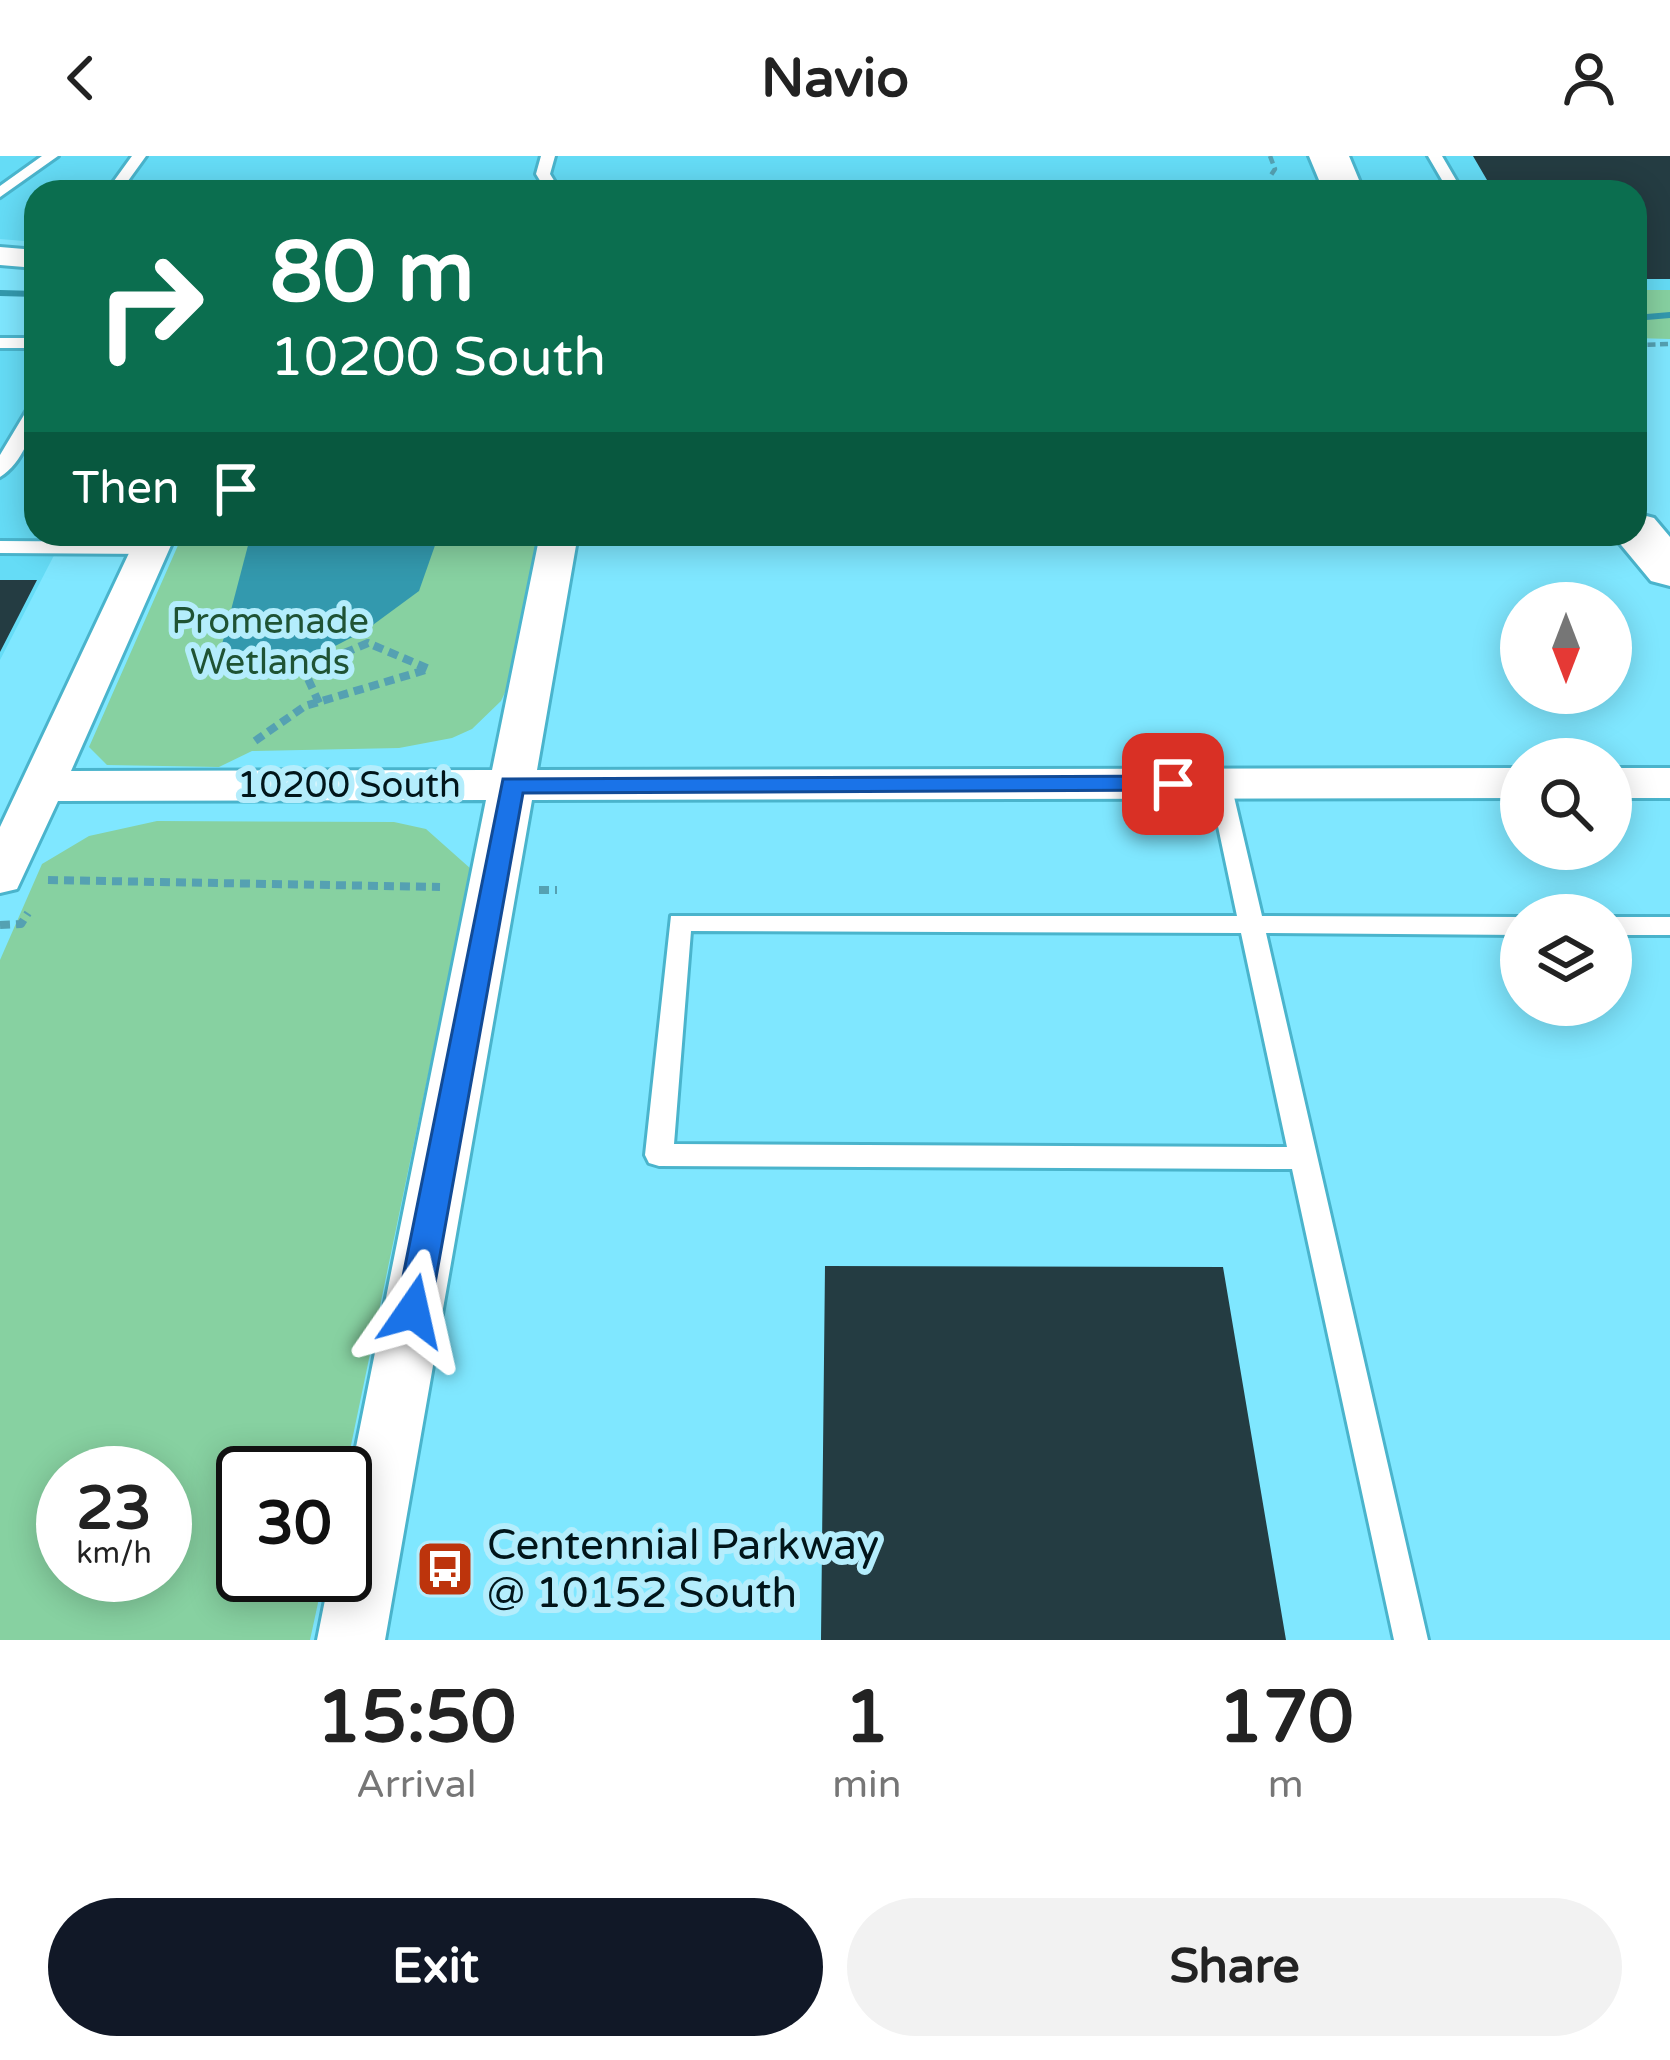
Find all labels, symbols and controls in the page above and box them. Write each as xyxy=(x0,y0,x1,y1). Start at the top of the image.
icon: back xyxy=(48,45,114,111)
icon: person xyxy=(1556,45,1622,111)
text: Navio xyxy=(761,46,909,111)
text: 80 m xyxy=(270,223,474,324)
icon: right xyxy=(72,228,228,384)
text: 10200 South xyxy=(270,325,606,390)
icon: arrive xyxy=(203,456,269,522)
text: Then xyxy=(72,462,179,516)
north arrow xyxy=(1500,582,1632,714)
map controls xyxy=(1500,582,1632,1026)
park label: Promenade Wetlands xyxy=(171,600,369,684)
pin xyxy=(1122,733,1224,835)
button: search xyxy=(1500,738,1632,870)
icon: arrive xyxy=(1140,751,1206,817)
street label: 10200 South xyxy=(237,764,461,807)
button: layers xyxy=(1500,894,1632,1026)
position arrow xyxy=(350,1248,476,1374)
speed limit sign: 30 xyxy=(216,1446,372,1602)
text: 23 xyxy=(76,1473,152,1545)
place label: Centennial Parkway @ 10152 South xyxy=(487,1520,879,1619)
text: km/h xyxy=(76,1535,152,1572)
bus stop icon: Centennial Parkway @ 10152 South xyxy=(414,1538,476,1600)
text: 15:50 xyxy=(316,1675,516,1762)
text: 1 xyxy=(844,1675,890,1762)
text: 170 xyxy=(1218,1675,1354,1762)
text: Arrival xyxy=(356,1761,476,1808)
text: min xyxy=(832,1761,902,1808)
text: m xyxy=(1268,1761,1304,1808)
button: Exit xyxy=(48,1898,823,2036)
button: Share xyxy=(847,1898,1622,2036)

